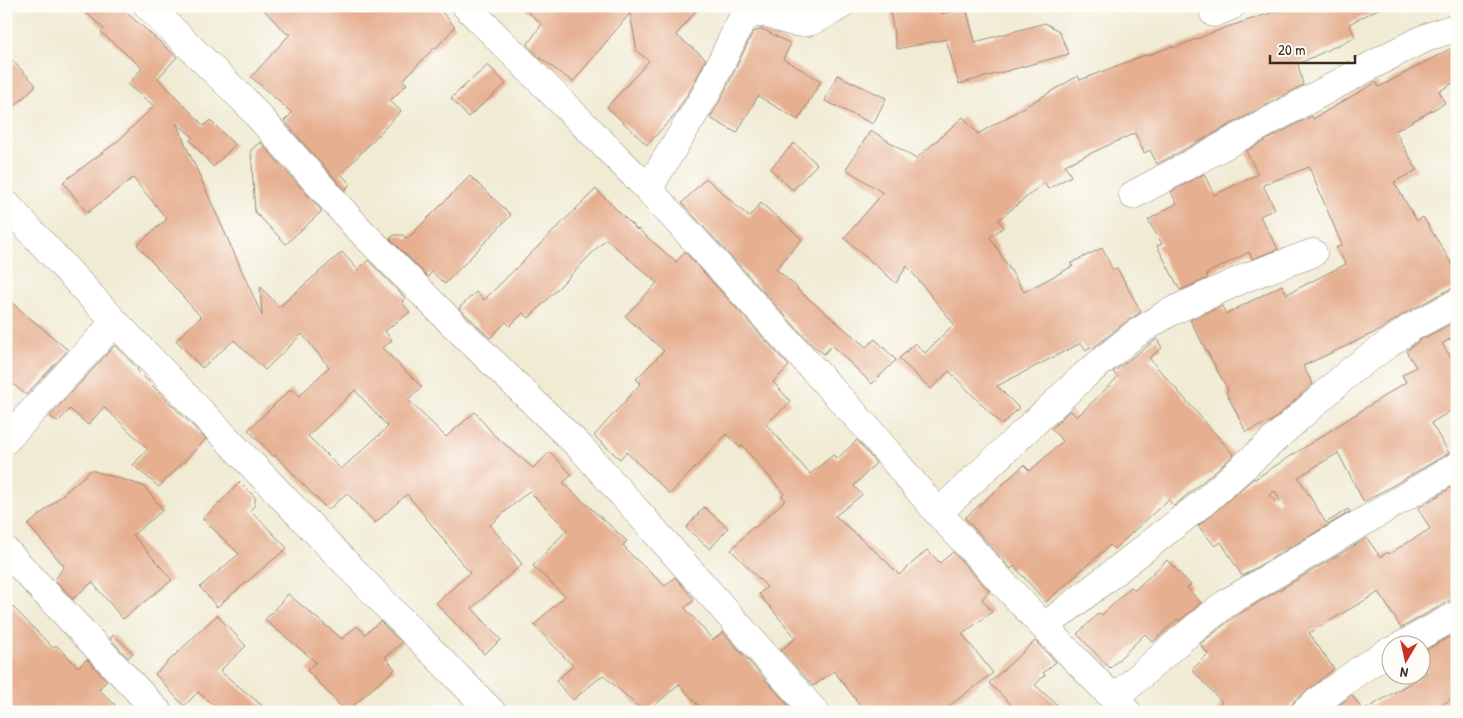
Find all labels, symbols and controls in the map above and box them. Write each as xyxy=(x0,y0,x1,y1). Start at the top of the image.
scale bar xyxy=(1270,32,1356,64)
text: 20 m xyxy=(1278,39,1305,60)
north arrow xyxy=(1380,636,1430,686)
text: N xyxy=(1398,663,1409,683)

